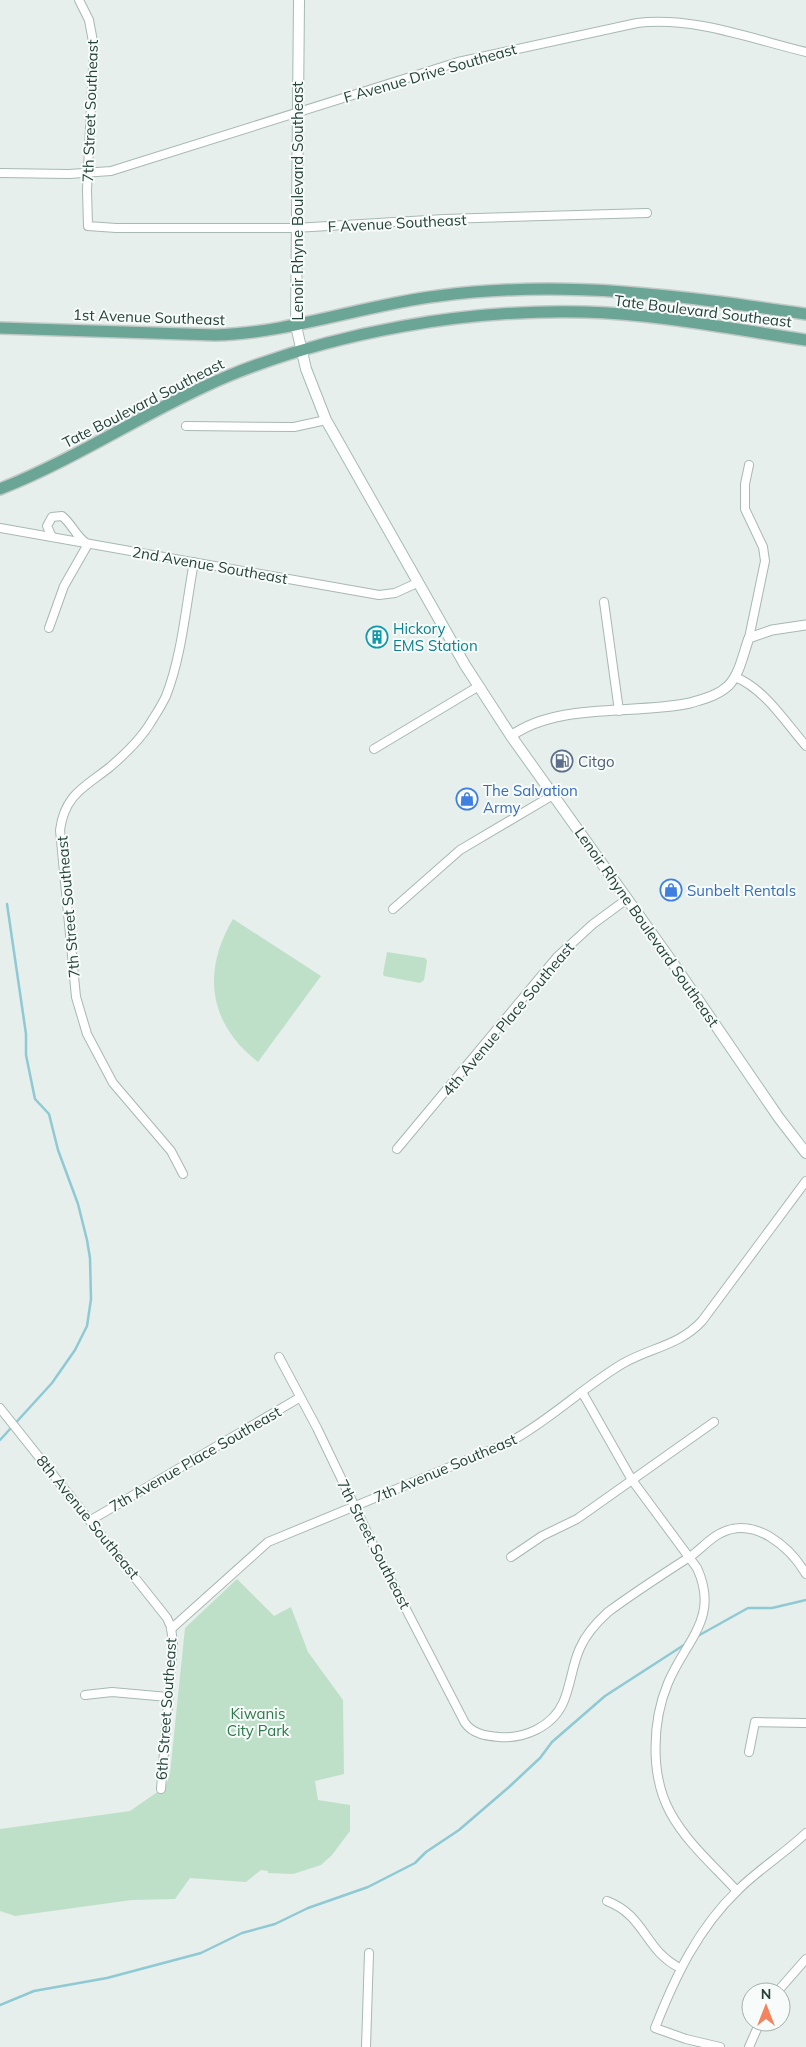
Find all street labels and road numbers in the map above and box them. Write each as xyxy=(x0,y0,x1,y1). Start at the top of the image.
street label: 7th Street Southeast xyxy=(78,39,102,183)
street label: F Avenue Drive Southeast xyxy=(341,39,519,107)
street label: Lenoir Rhyne Boulevard Southeast xyxy=(288,82,307,320)
street label: F Avenue Southeast xyxy=(327,210,467,236)
street label: Tate Boulevard Southeast xyxy=(613,291,793,331)
street label: 1st Avenue Southeast xyxy=(73,305,225,329)
street label: Tate Boulevard Southeast xyxy=(59,354,227,452)
street label: 2nd Avenue Southeast xyxy=(131,542,289,588)
street label: Lenoir Rhyne Boulevard Southeast xyxy=(571,824,723,1030)
street label: 7th Street Southeast xyxy=(52,835,84,979)
street label: 4th Avenue Place Southeast xyxy=(438,938,578,1100)
street label: 7th Avenue Place Southeast xyxy=(106,1402,284,1516)
street label: 7th Avenue Southeast xyxy=(371,1429,519,1507)
street label: 8th Avenue Southeast xyxy=(32,1451,144,1583)
street label: 7th Street Southeast xyxy=(333,1476,415,1612)
street label: 6th Street Southeast xyxy=(152,1637,180,1781)

